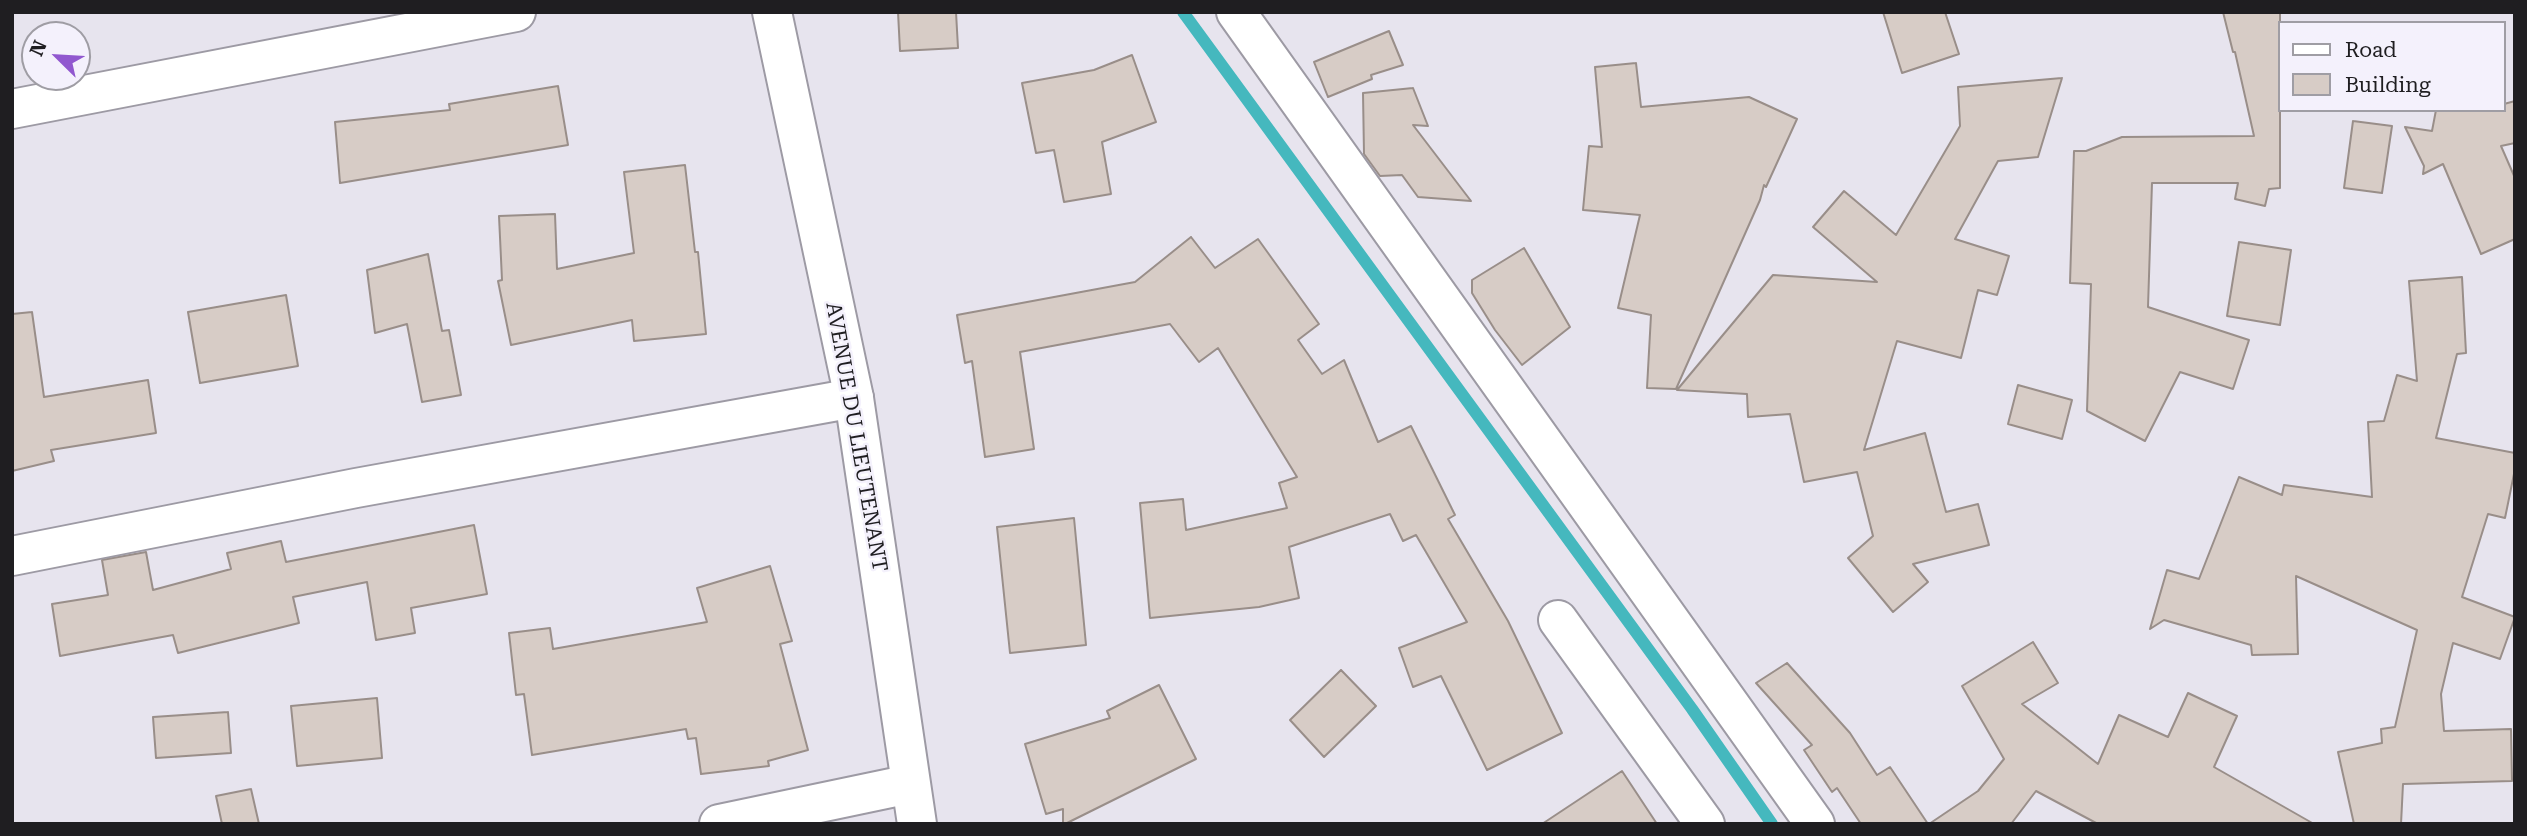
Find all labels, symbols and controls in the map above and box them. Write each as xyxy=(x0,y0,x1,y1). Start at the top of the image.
north arrow xyxy=(21,21,91,91)
legend xyxy=(2278,21,2506,112)
text: N xyxy=(25,37,52,59)
text: Road xyxy=(2345,38,2397,62)
text: Building xyxy=(2345,73,2431,97)
street label: AVENUE DU LIEUTENANT xyxy=(820,300,892,574)

